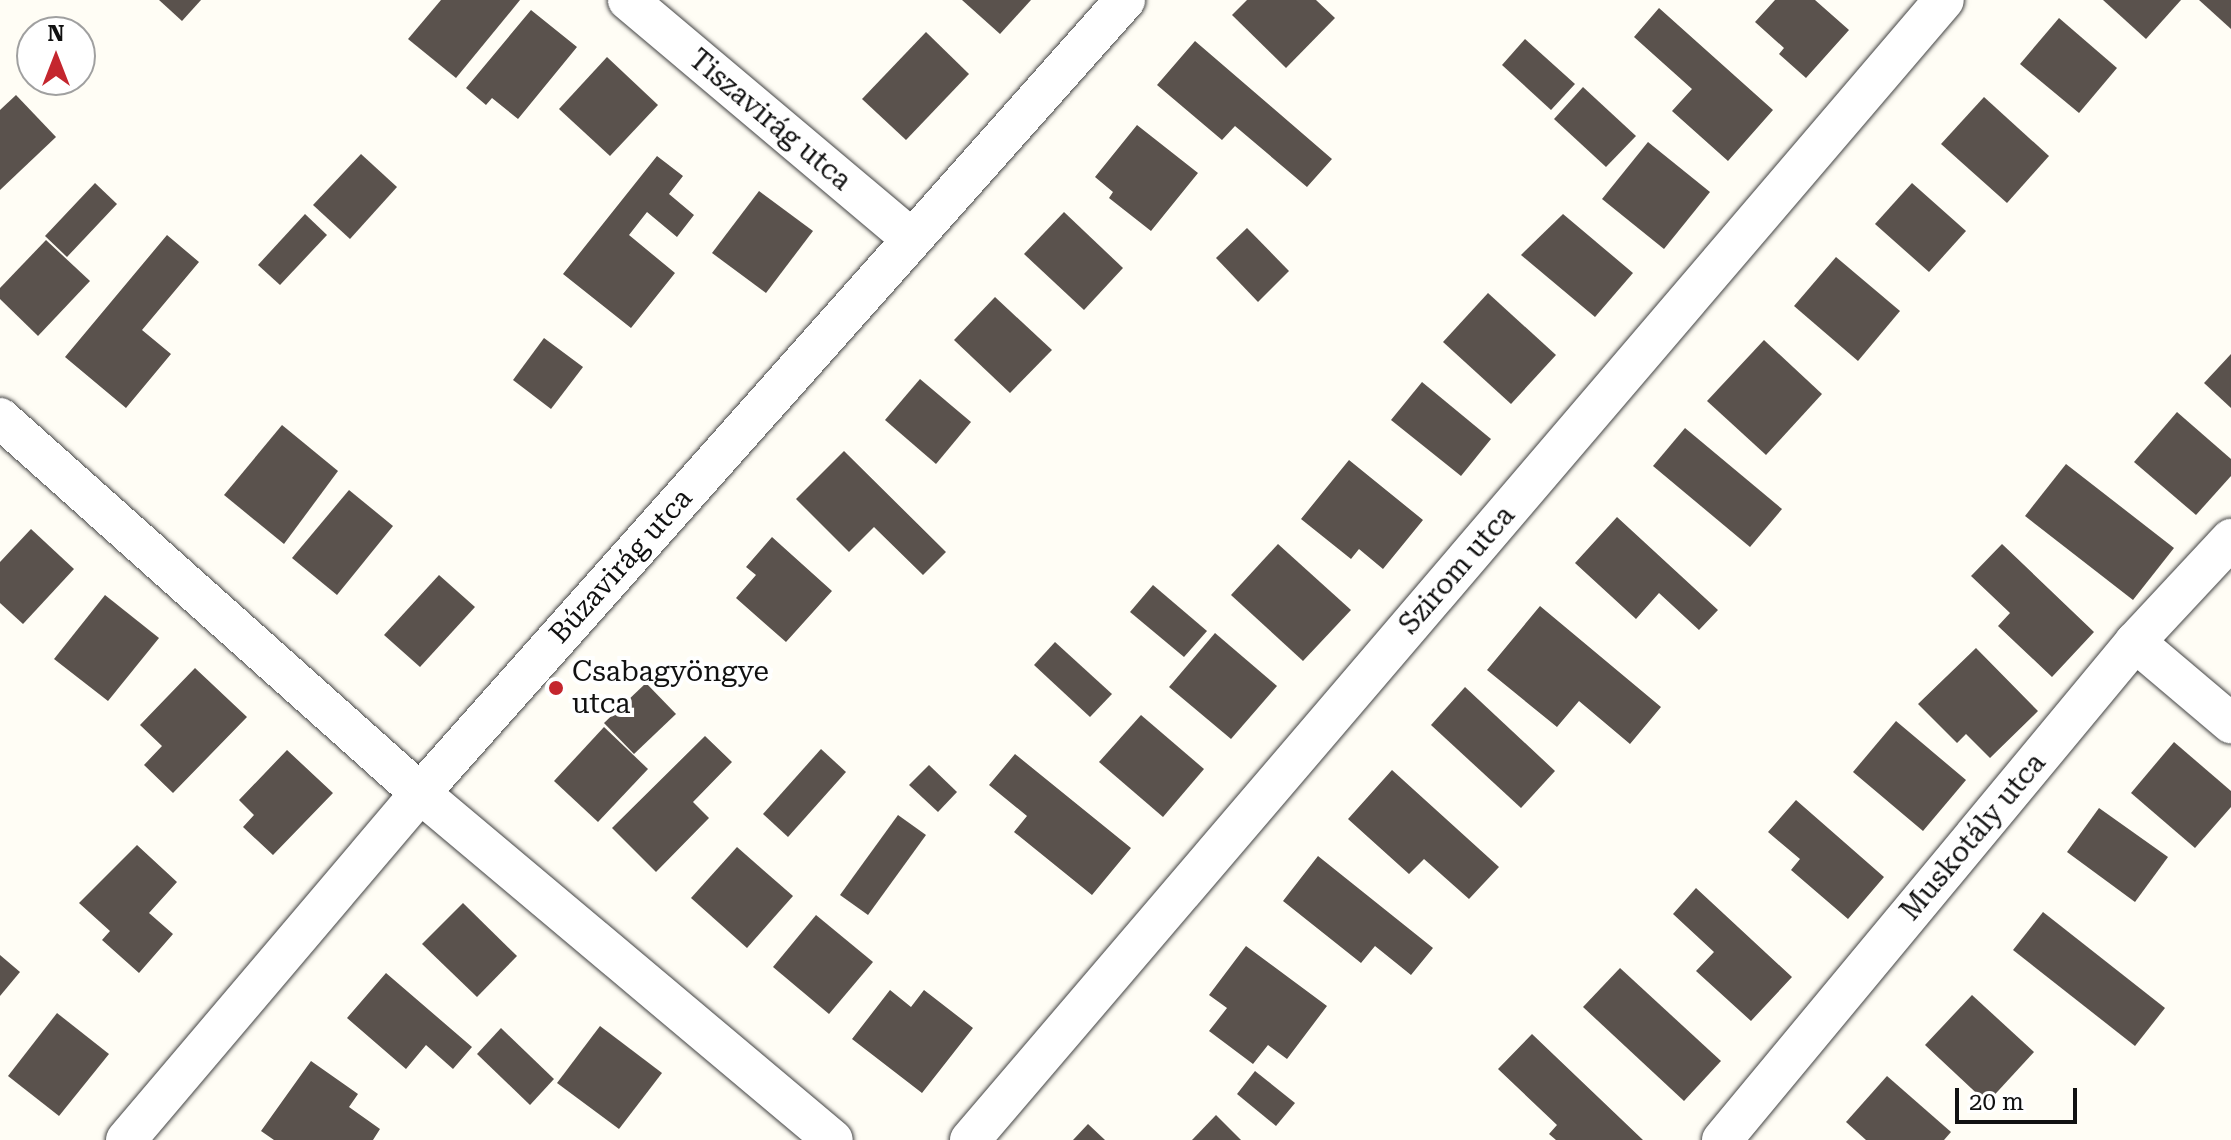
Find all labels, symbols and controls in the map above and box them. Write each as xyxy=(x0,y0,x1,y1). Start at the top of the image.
north arrow xyxy=(16,16,96,96)
text: N xyxy=(48,21,64,46)
street label: Tiszavirág utca xyxy=(682,42,858,198)
street label: Búzavirág utca xyxy=(543,482,699,650)
street label: Szirom utca xyxy=(1392,499,1522,641)
place label: Csabagyöngye utca xyxy=(572,655,769,721)
marker: Csabagyöngye utca xyxy=(547,679,565,697)
street label: Muskotály utca xyxy=(1893,747,2053,927)
scale bar xyxy=(1959,1072,2081,1122)
text: 20 m xyxy=(1969,1088,2024,1116)

